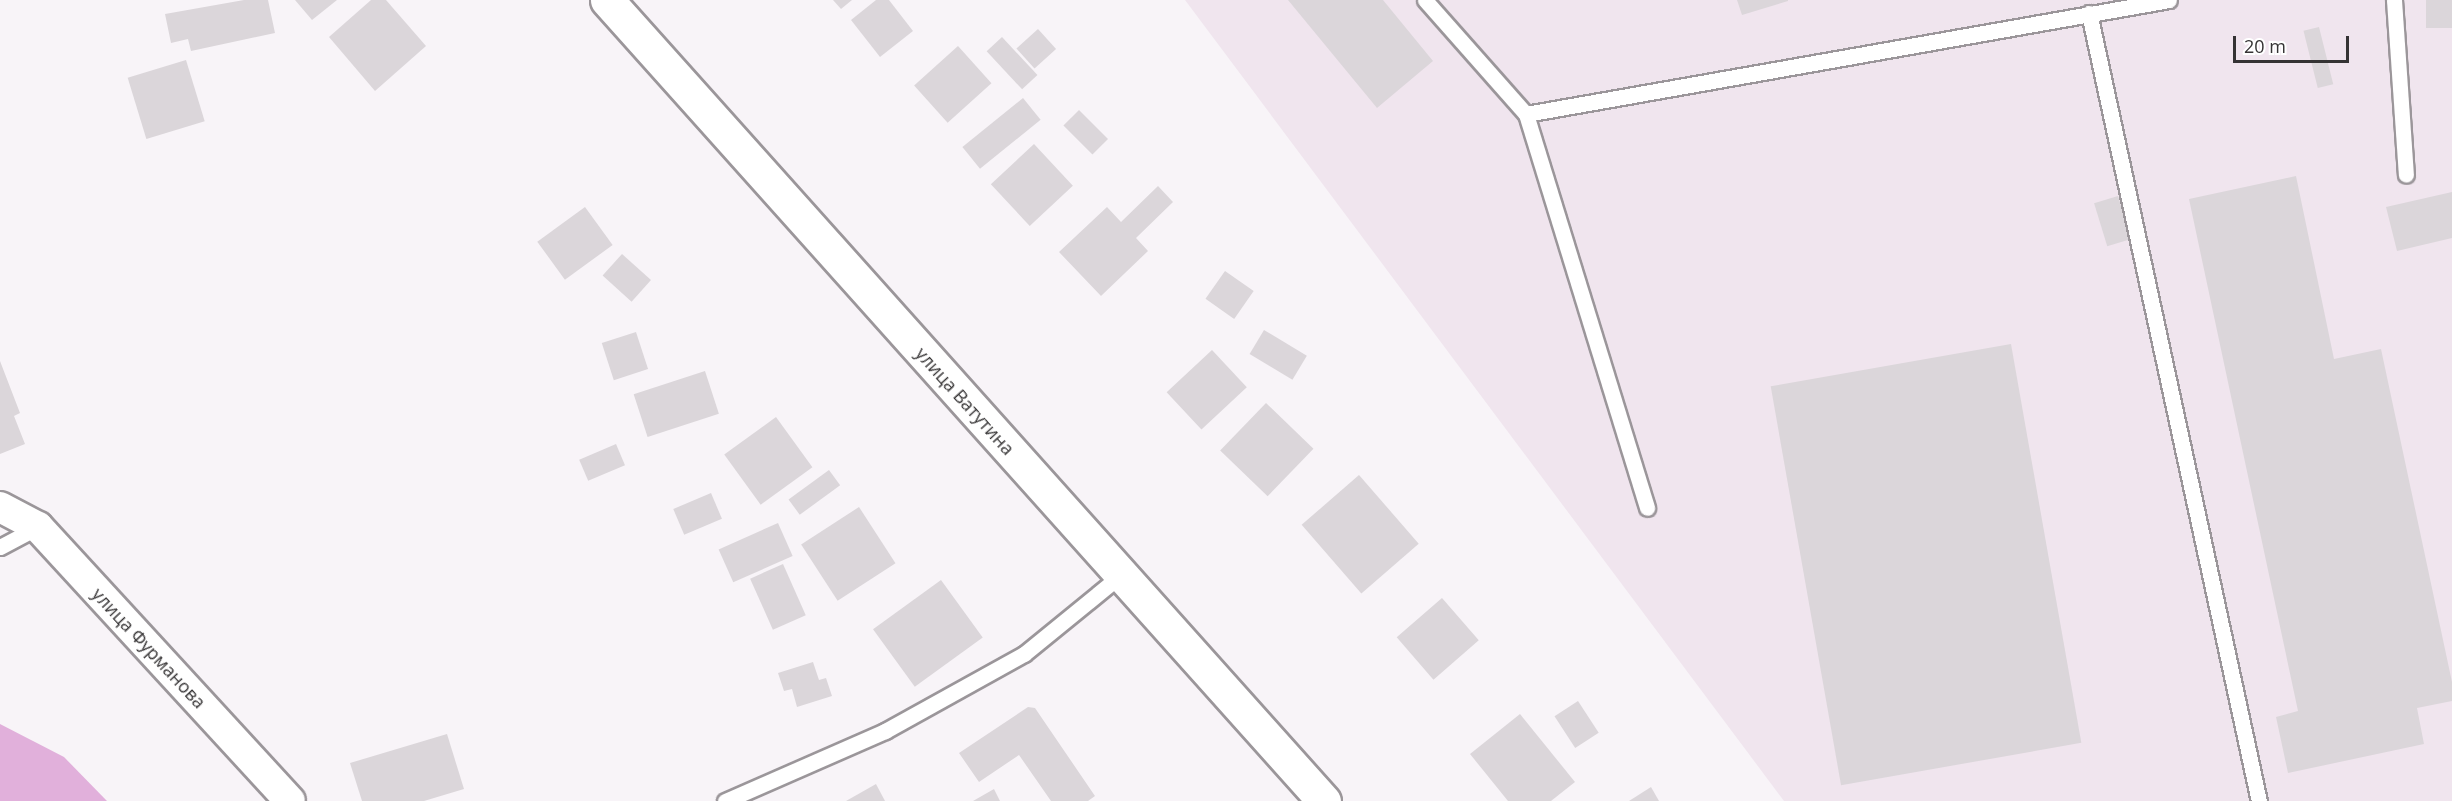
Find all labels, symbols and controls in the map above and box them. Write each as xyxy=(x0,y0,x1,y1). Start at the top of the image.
scale bar xyxy=(2236,24,2352,62)
text: 20 m xyxy=(2244,34,2286,58)
street label: улица Ватутина xyxy=(911,343,1019,459)
street label: улица Фурманова xyxy=(88,583,210,713)

